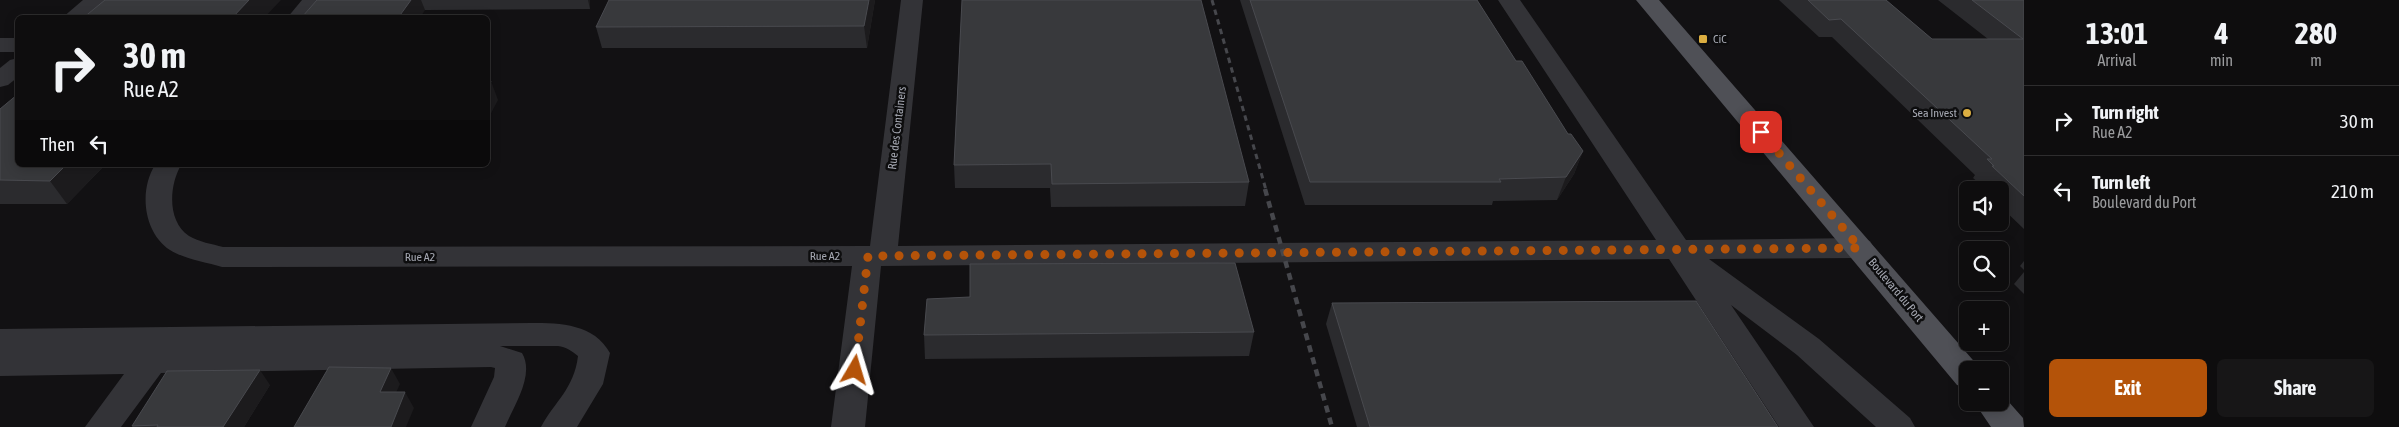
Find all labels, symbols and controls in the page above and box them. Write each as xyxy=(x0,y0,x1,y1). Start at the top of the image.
text: 13:01 xyxy=(2086,16,2148,50)
text: 4 xyxy=(2214,16,2229,50)
text: 280 xyxy=(2295,16,2337,50)
place label: CiC xyxy=(1713,32,1727,46)
marker: CiC xyxy=(1697,33,1709,45)
icon: right xyxy=(40,35,105,100)
text: 30 m xyxy=(123,35,186,75)
text: Arrival xyxy=(2097,51,2137,69)
text: min xyxy=(2210,51,2233,69)
text: m xyxy=(2310,51,2322,69)
text: Rue A2 xyxy=(123,76,179,102)
street label: Rue des Containers xyxy=(885,86,909,170)
text: Turn right xyxy=(2092,101,2159,123)
place label: Sea Invest xyxy=(1912,106,1958,120)
marker: Sea Invest xyxy=(1961,107,1973,119)
icon: right xyxy=(2049,107,2077,135)
text: 30 m xyxy=(2340,110,2374,132)
pin xyxy=(1740,111,1782,153)
icon: arrive xyxy=(1747,118,1775,146)
text: Rue A2 xyxy=(2092,123,2133,141)
icon: left xyxy=(85,130,113,158)
text: Then xyxy=(40,133,75,155)
text: Turn left xyxy=(2092,171,2150,193)
icon: left xyxy=(2049,177,2077,205)
text: 210 m xyxy=(2331,180,2374,202)
map controls xyxy=(1959,181,2009,411)
button: sound xyxy=(1959,181,2009,231)
text: Boulevard du Port xyxy=(2092,193,2196,211)
button: search xyxy=(1959,241,2009,291)
street label: Rue A2 xyxy=(810,249,840,263)
street label: Rue A2 xyxy=(405,250,435,264)
street label: Boulevard du Port xyxy=(1866,256,1927,325)
button: + xyxy=(1959,301,2009,351)
position arrow xyxy=(828,343,880,395)
button: Exit xyxy=(2049,359,2207,417)
button: Share xyxy=(2217,359,2374,417)
button: − xyxy=(1959,361,2009,411)

